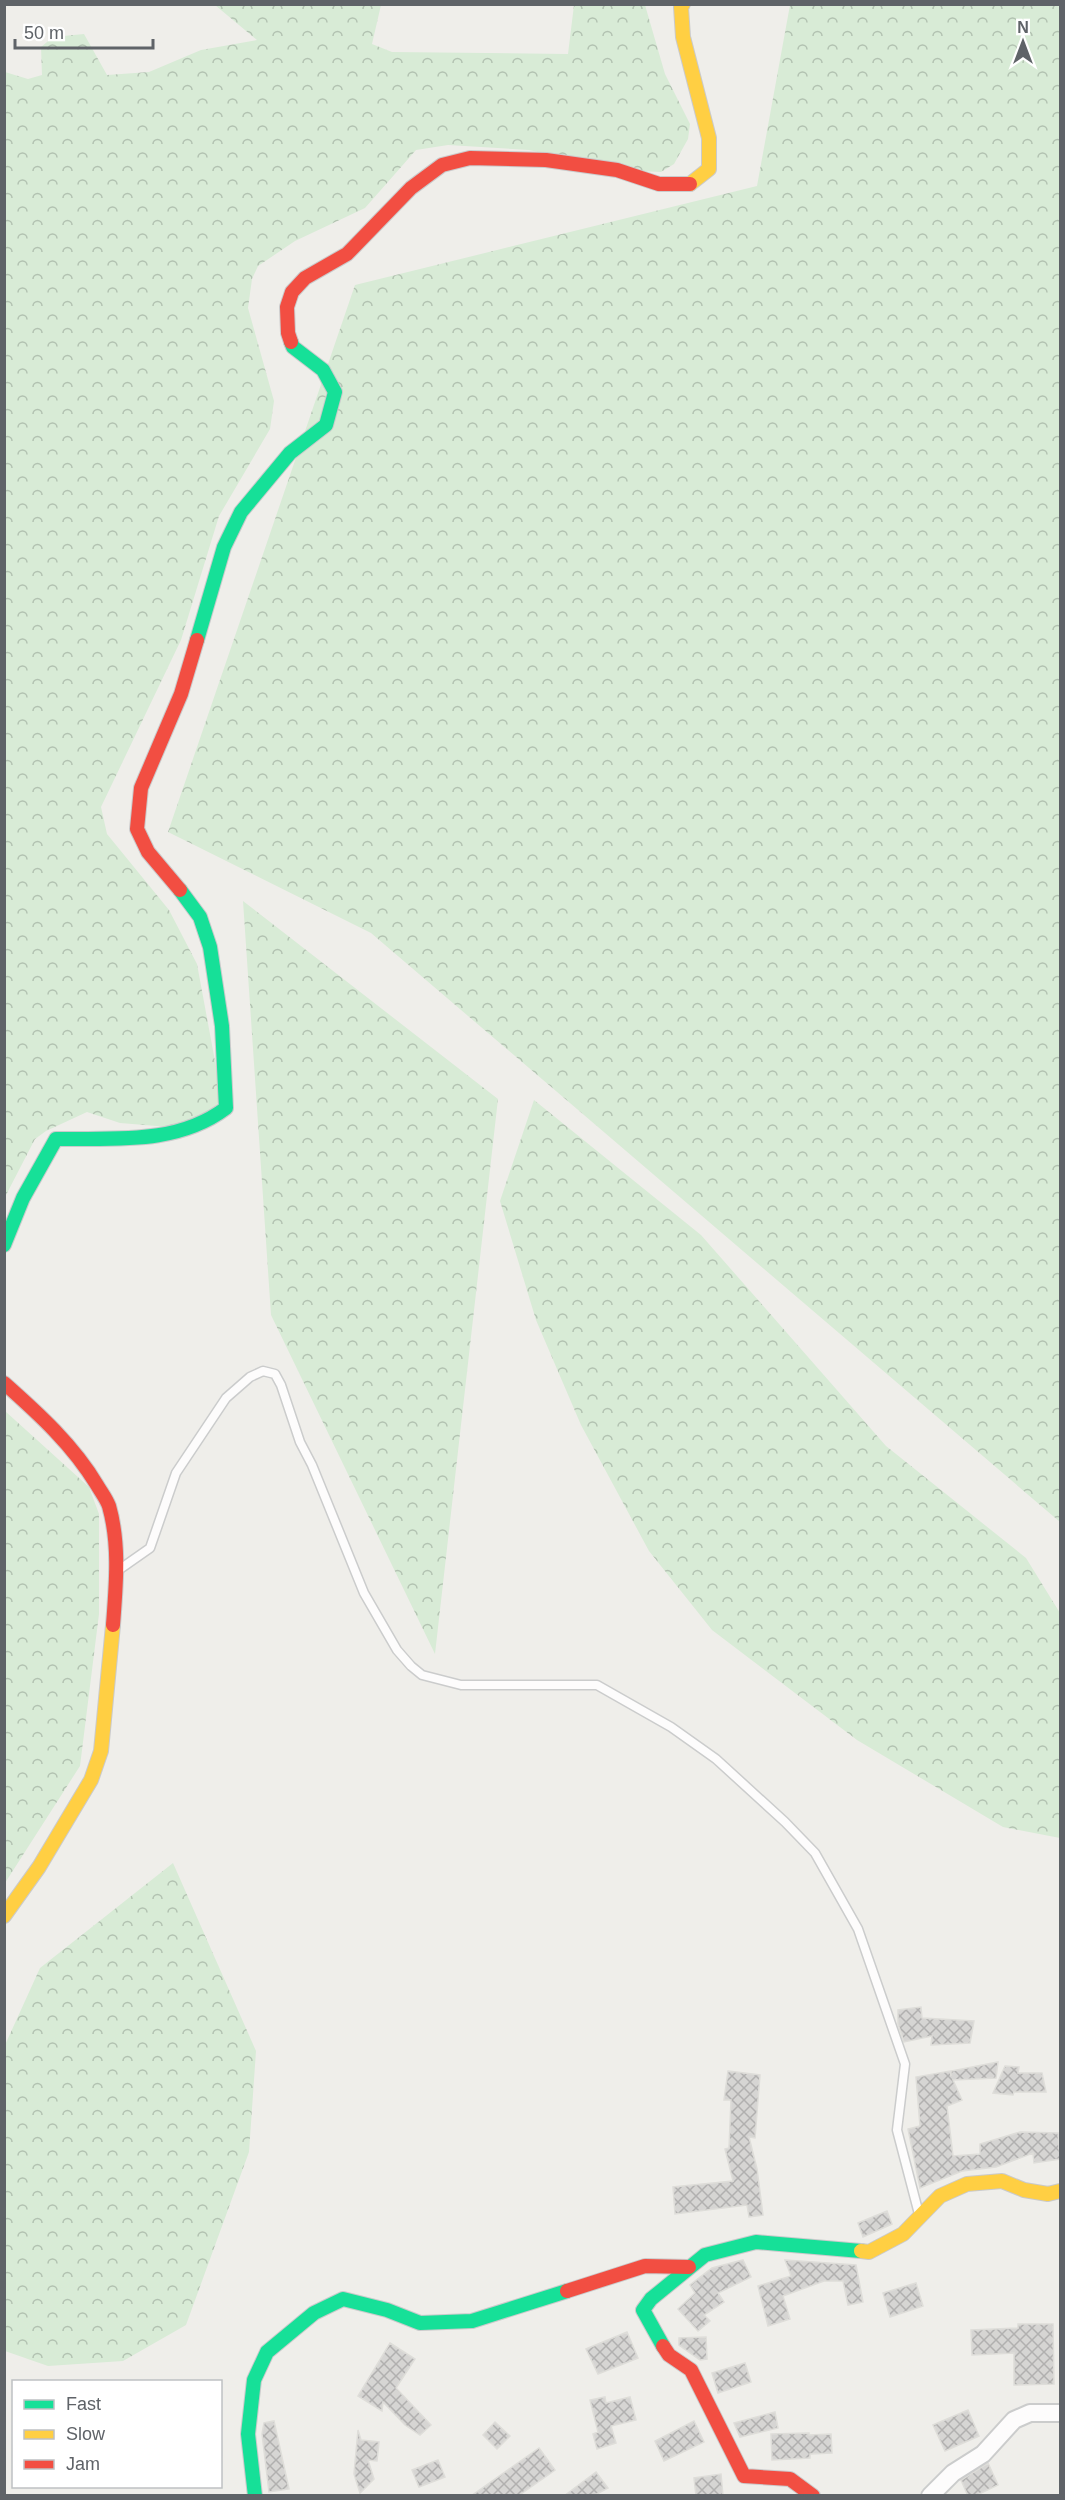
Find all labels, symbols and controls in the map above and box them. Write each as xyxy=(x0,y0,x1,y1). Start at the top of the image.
scale bar xyxy=(15,12,153,50)
north arrow xyxy=(993,12,1053,72)
text: N xyxy=(1017,19,1029,36)
text: 50 m xyxy=(24,23,64,43)
legend xyxy=(12,2380,222,2488)
text: Fast xyxy=(66,2394,101,2414)
text: Slow xyxy=(66,2424,106,2444)
text: Jam xyxy=(66,2454,100,2474)

